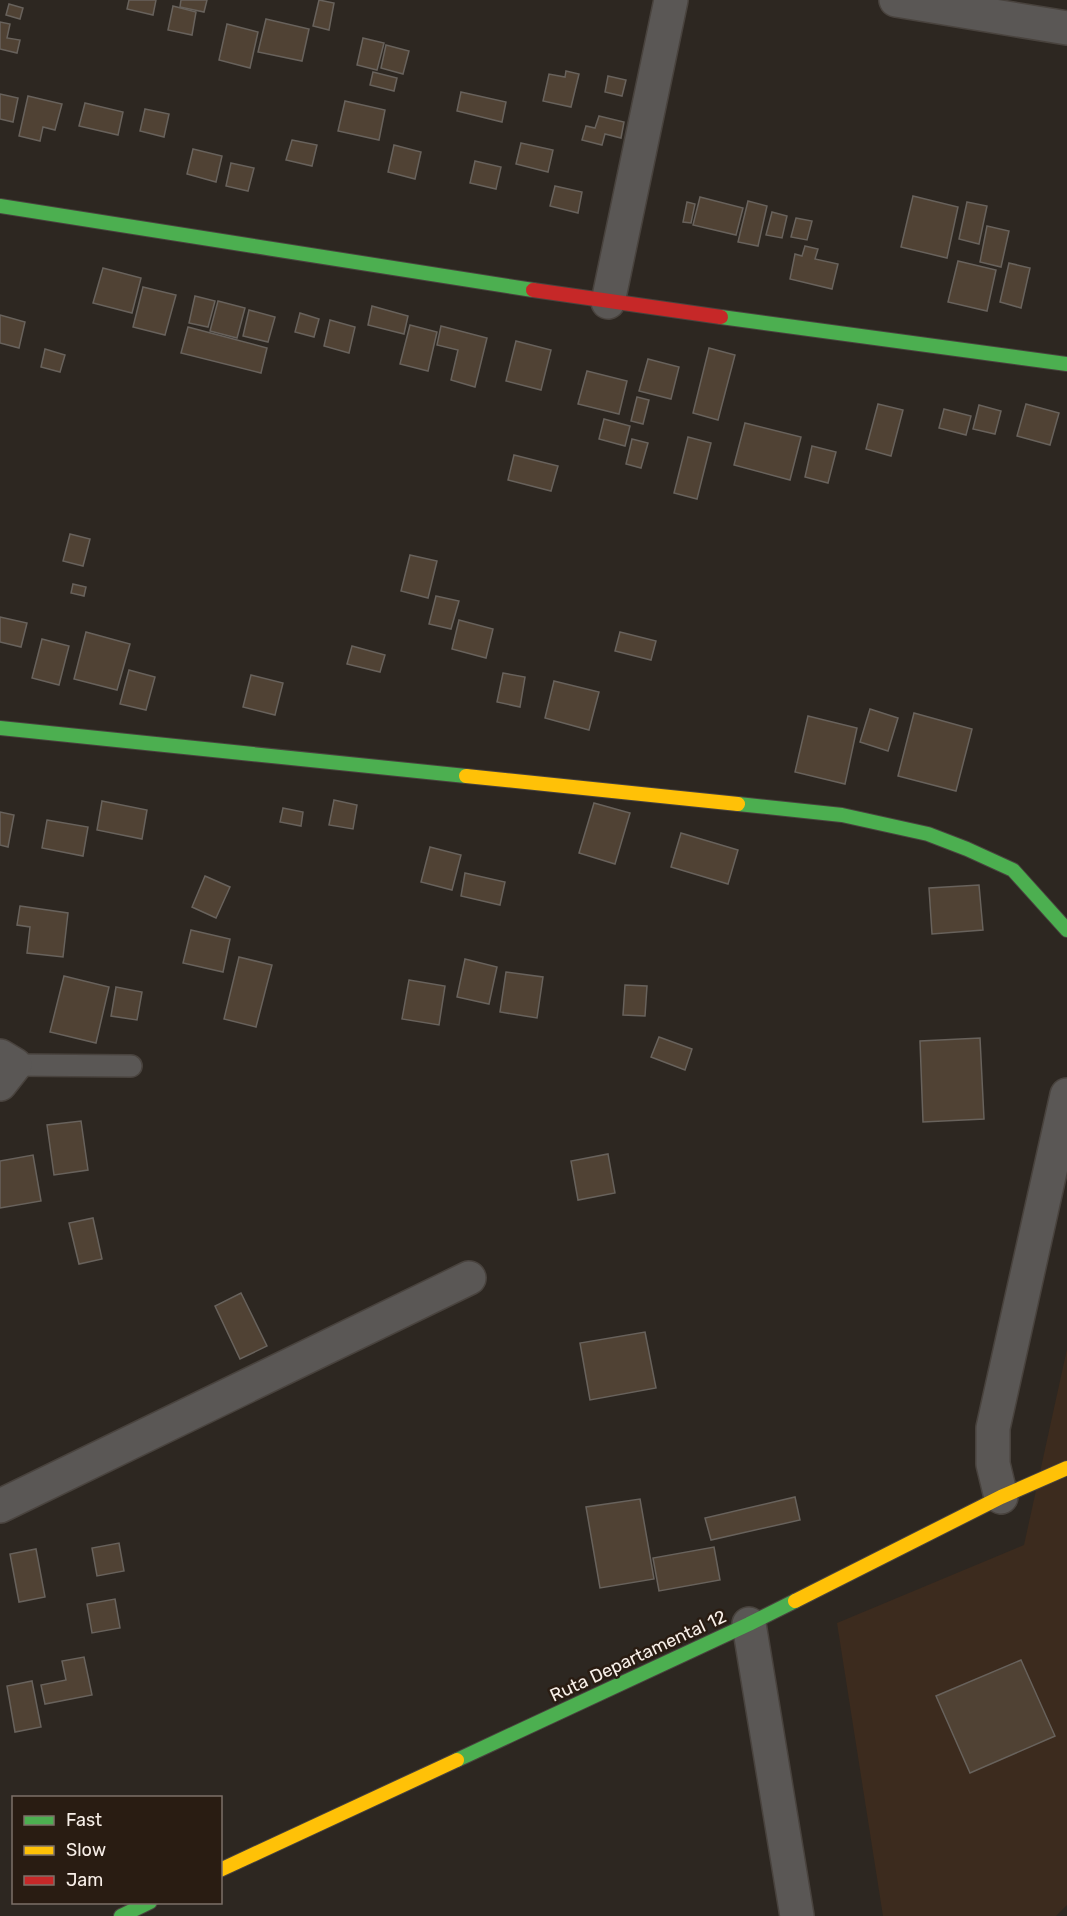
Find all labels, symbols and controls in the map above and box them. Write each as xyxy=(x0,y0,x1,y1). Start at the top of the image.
street label: Ruta Departamental 12 xyxy=(546,1605,730,1707)
legend xyxy=(12,1796,222,1904)
text: Fast xyxy=(66,1809,102,1831)
text: Slow xyxy=(66,1839,106,1861)
text: Jam xyxy=(66,1869,103,1891)

